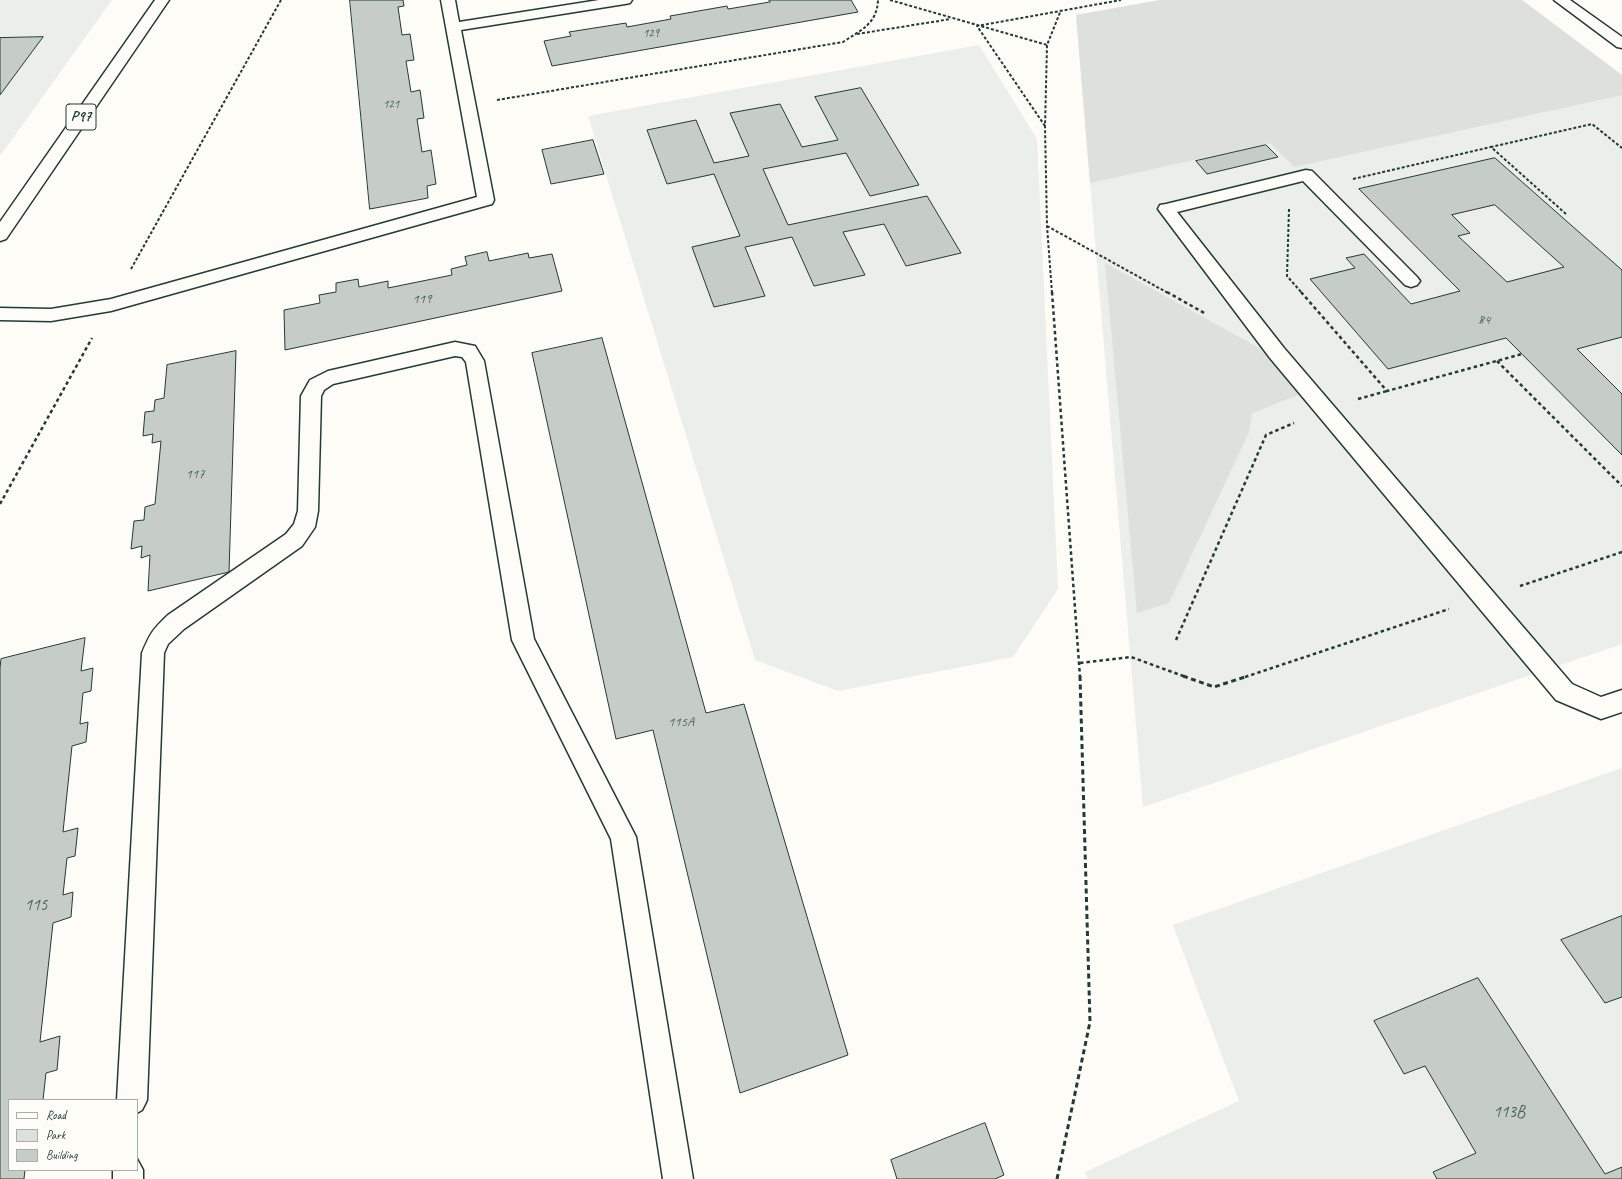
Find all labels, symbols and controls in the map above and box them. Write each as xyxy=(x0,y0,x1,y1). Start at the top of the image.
house number: 129 xyxy=(643,27,659,41)
house number: 121 xyxy=(383,98,399,112)
road number: Р97 xyxy=(66,104,96,130)
house number: 119 xyxy=(413,291,431,307)
house number: 84 xyxy=(1478,312,1490,328)
house number: 117 xyxy=(186,466,204,482)
house number: 115А xyxy=(668,714,694,730)
house number: 115 xyxy=(25,896,47,916)
legend xyxy=(8,1099,138,1171)
house number: 113В xyxy=(1493,1103,1525,1123)
text: Road xyxy=(46,1107,66,1123)
text: Park xyxy=(46,1127,65,1143)
text: Building xyxy=(46,1147,78,1163)

